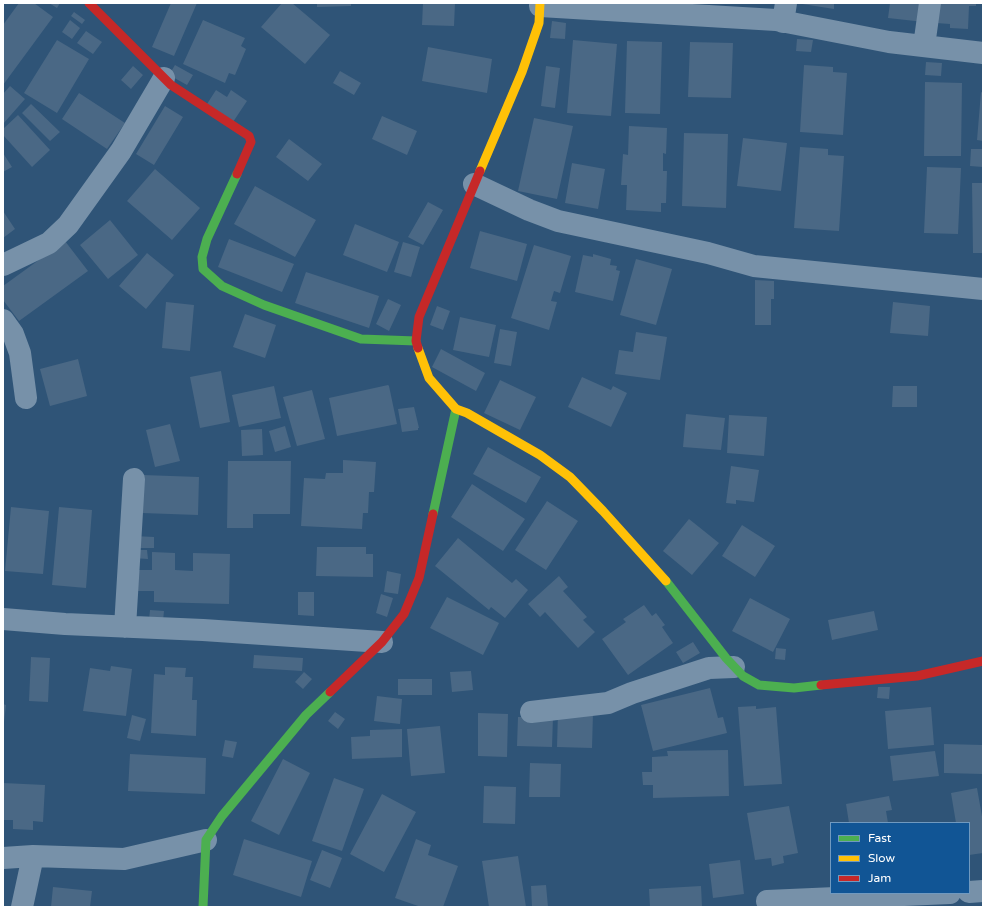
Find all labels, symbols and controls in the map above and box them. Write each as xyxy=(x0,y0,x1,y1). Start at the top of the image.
legend xyxy=(830,822,970,894)
text: Fast xyxy=(868,831,891,845)
text: Slow xyxy=(868,851,895,865)
text: Jam xyxy=(868,871,891,885)

